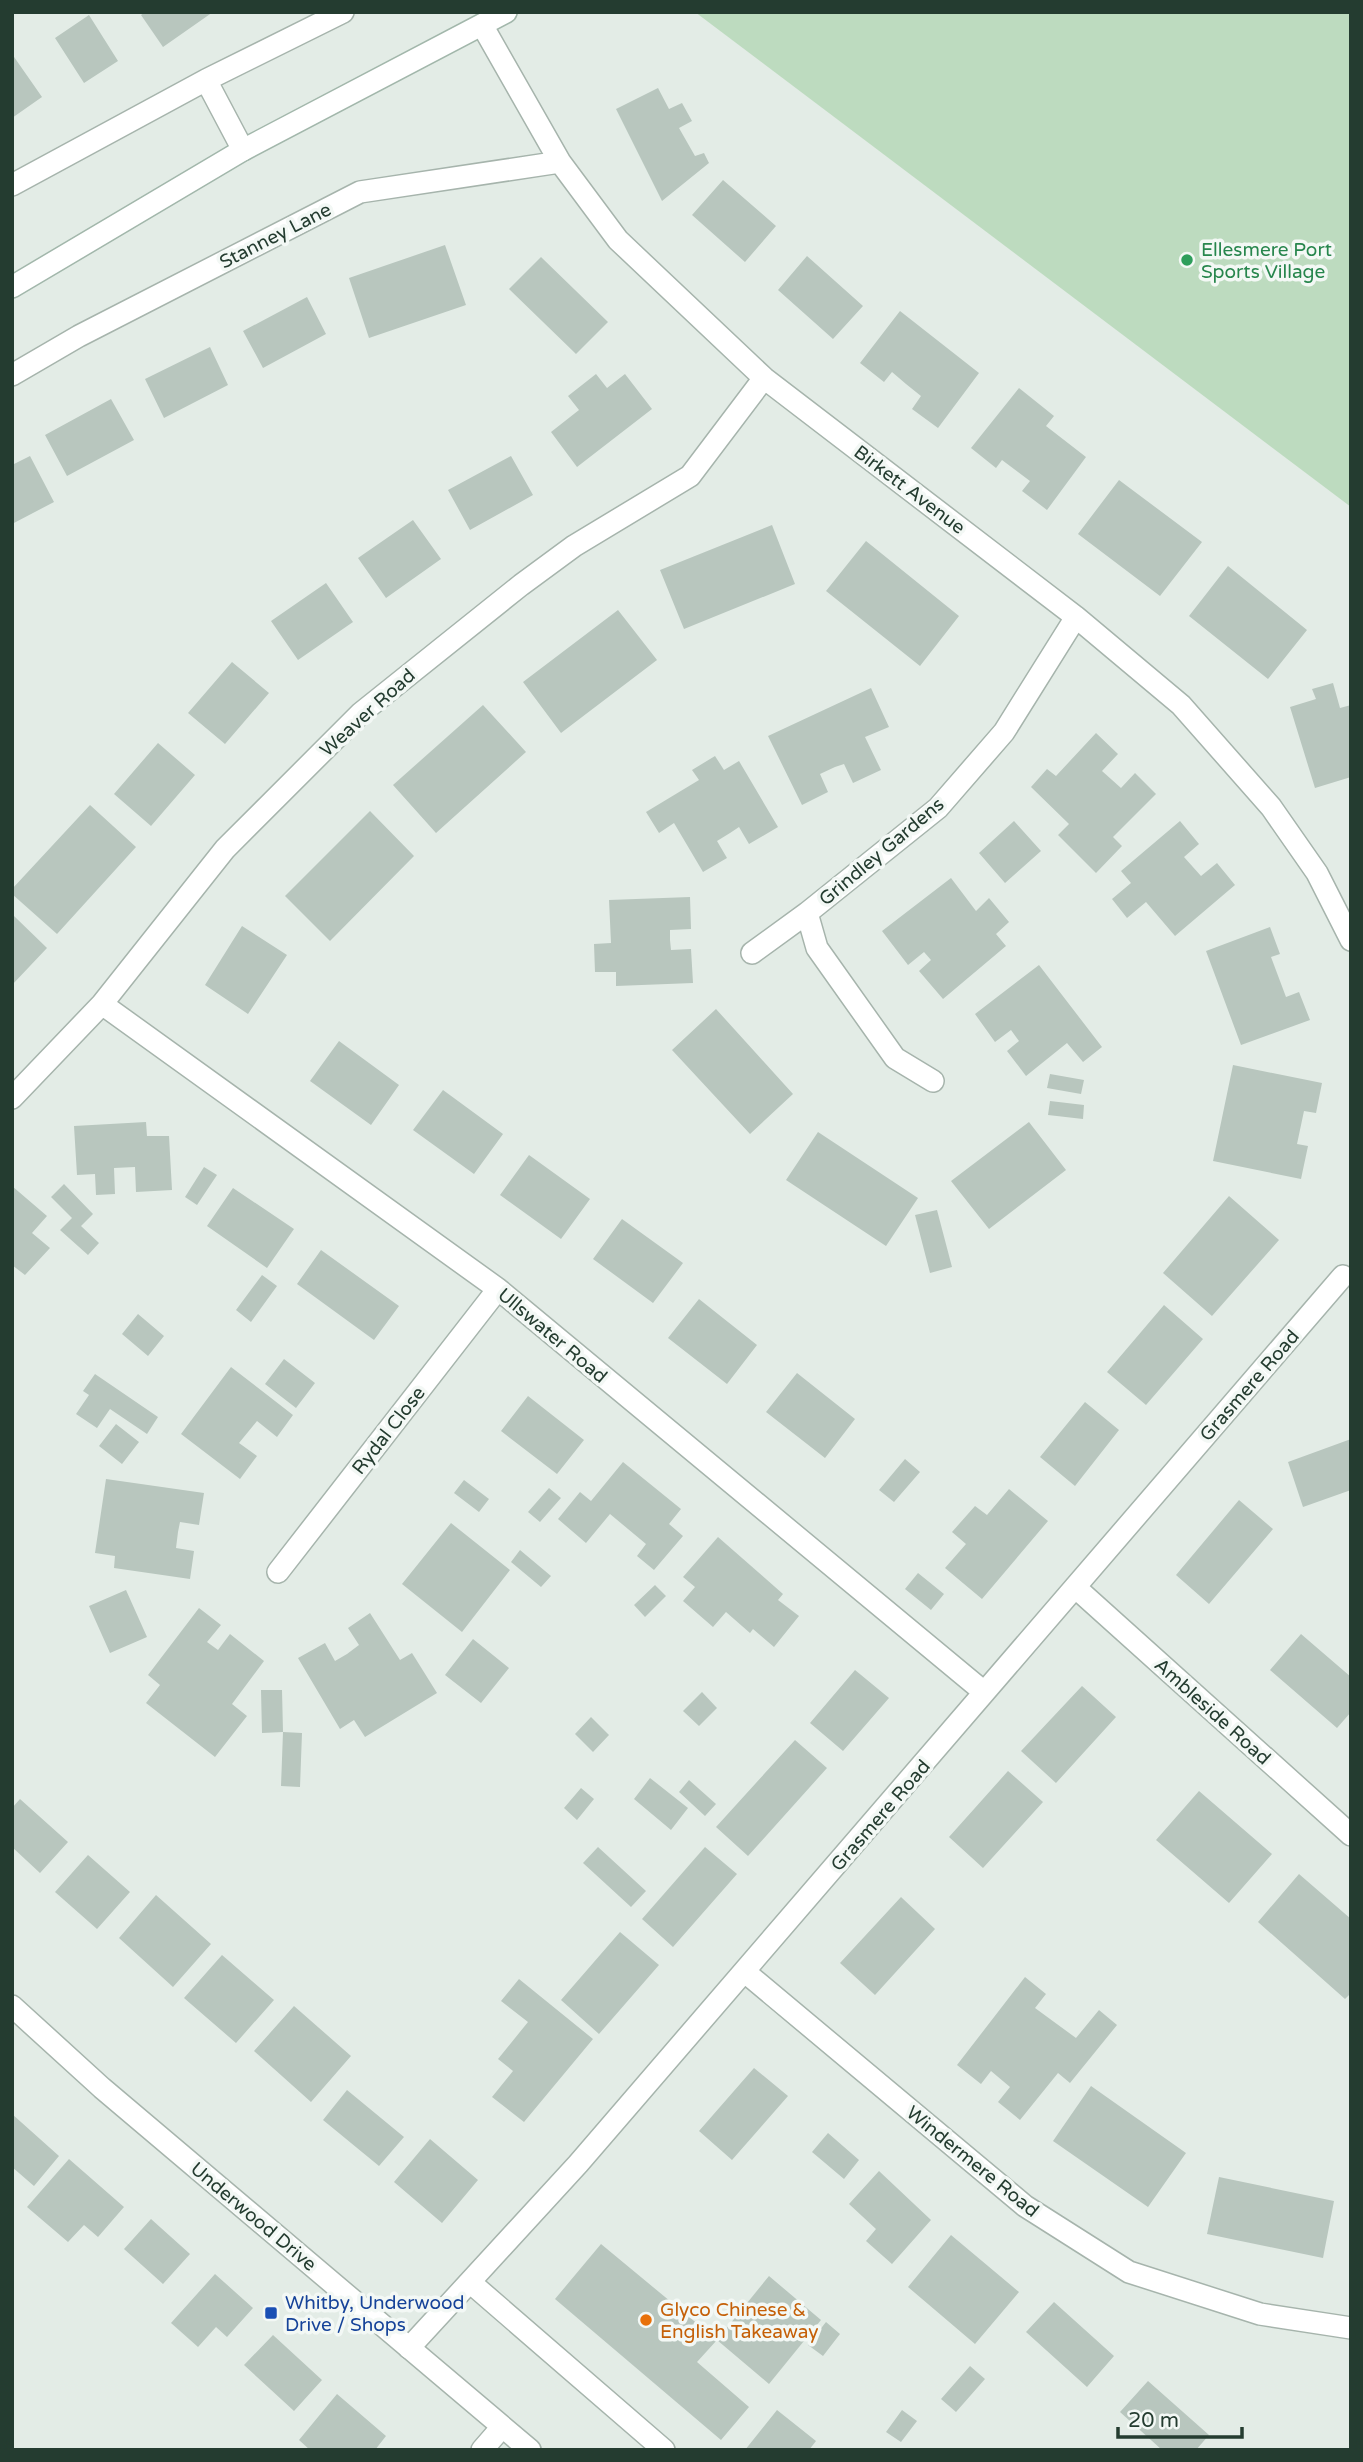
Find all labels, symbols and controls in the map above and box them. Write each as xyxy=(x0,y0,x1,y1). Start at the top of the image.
street label: Stanney Lane xyxy=(216,198,335,273)
place label: Ellesmere Port Sports Village xyxy=(1201,239,1332,283)
marker: Ellesmere Port Sports Village xyxy=(1179,252,1195,268)
street label: Birkett Avenue xyxy=(850,441,969,539)
street label: Weaver Road xyxy=(316,664,420,761)
street label: Grindley Gardens xyxy=(815,793,948,910)
street label: Ullswater Road xyxy=(493,1284,611,1388)
street label: Grasmere Road xyxy=(1195,1326,1304,1446)
street label: Rydal Close xyxy=(348,1382,430,1479)
street label: Ambleside Road xyxy=(1150,1654,1275,1770)
street label: Grasmere Road xyxy=(826,1756,935,1876)
street label: Windermere Road xyxy=(902,2102,1043,2222)
street label: Underwood Drive xyxy=(186,2158,321,2276)
place label: Whitby, Underwood Drive / Shops xyxy=(285,2292,465,2336)
place label: Glyco Chinese & English Takeaway xyxy=(660,2299,818,2343)
marker: Whitby, Underwood Drive / Shops xyxy=(263,2305,279,2321)
marker: Glyco Chinese & English Takeaway xyxy=(638,2312,654,2328)
scale bar xyxy=(1118,2396,1242,2440)
text: 20 m xyxy=(1128,2408,1179,2433)

